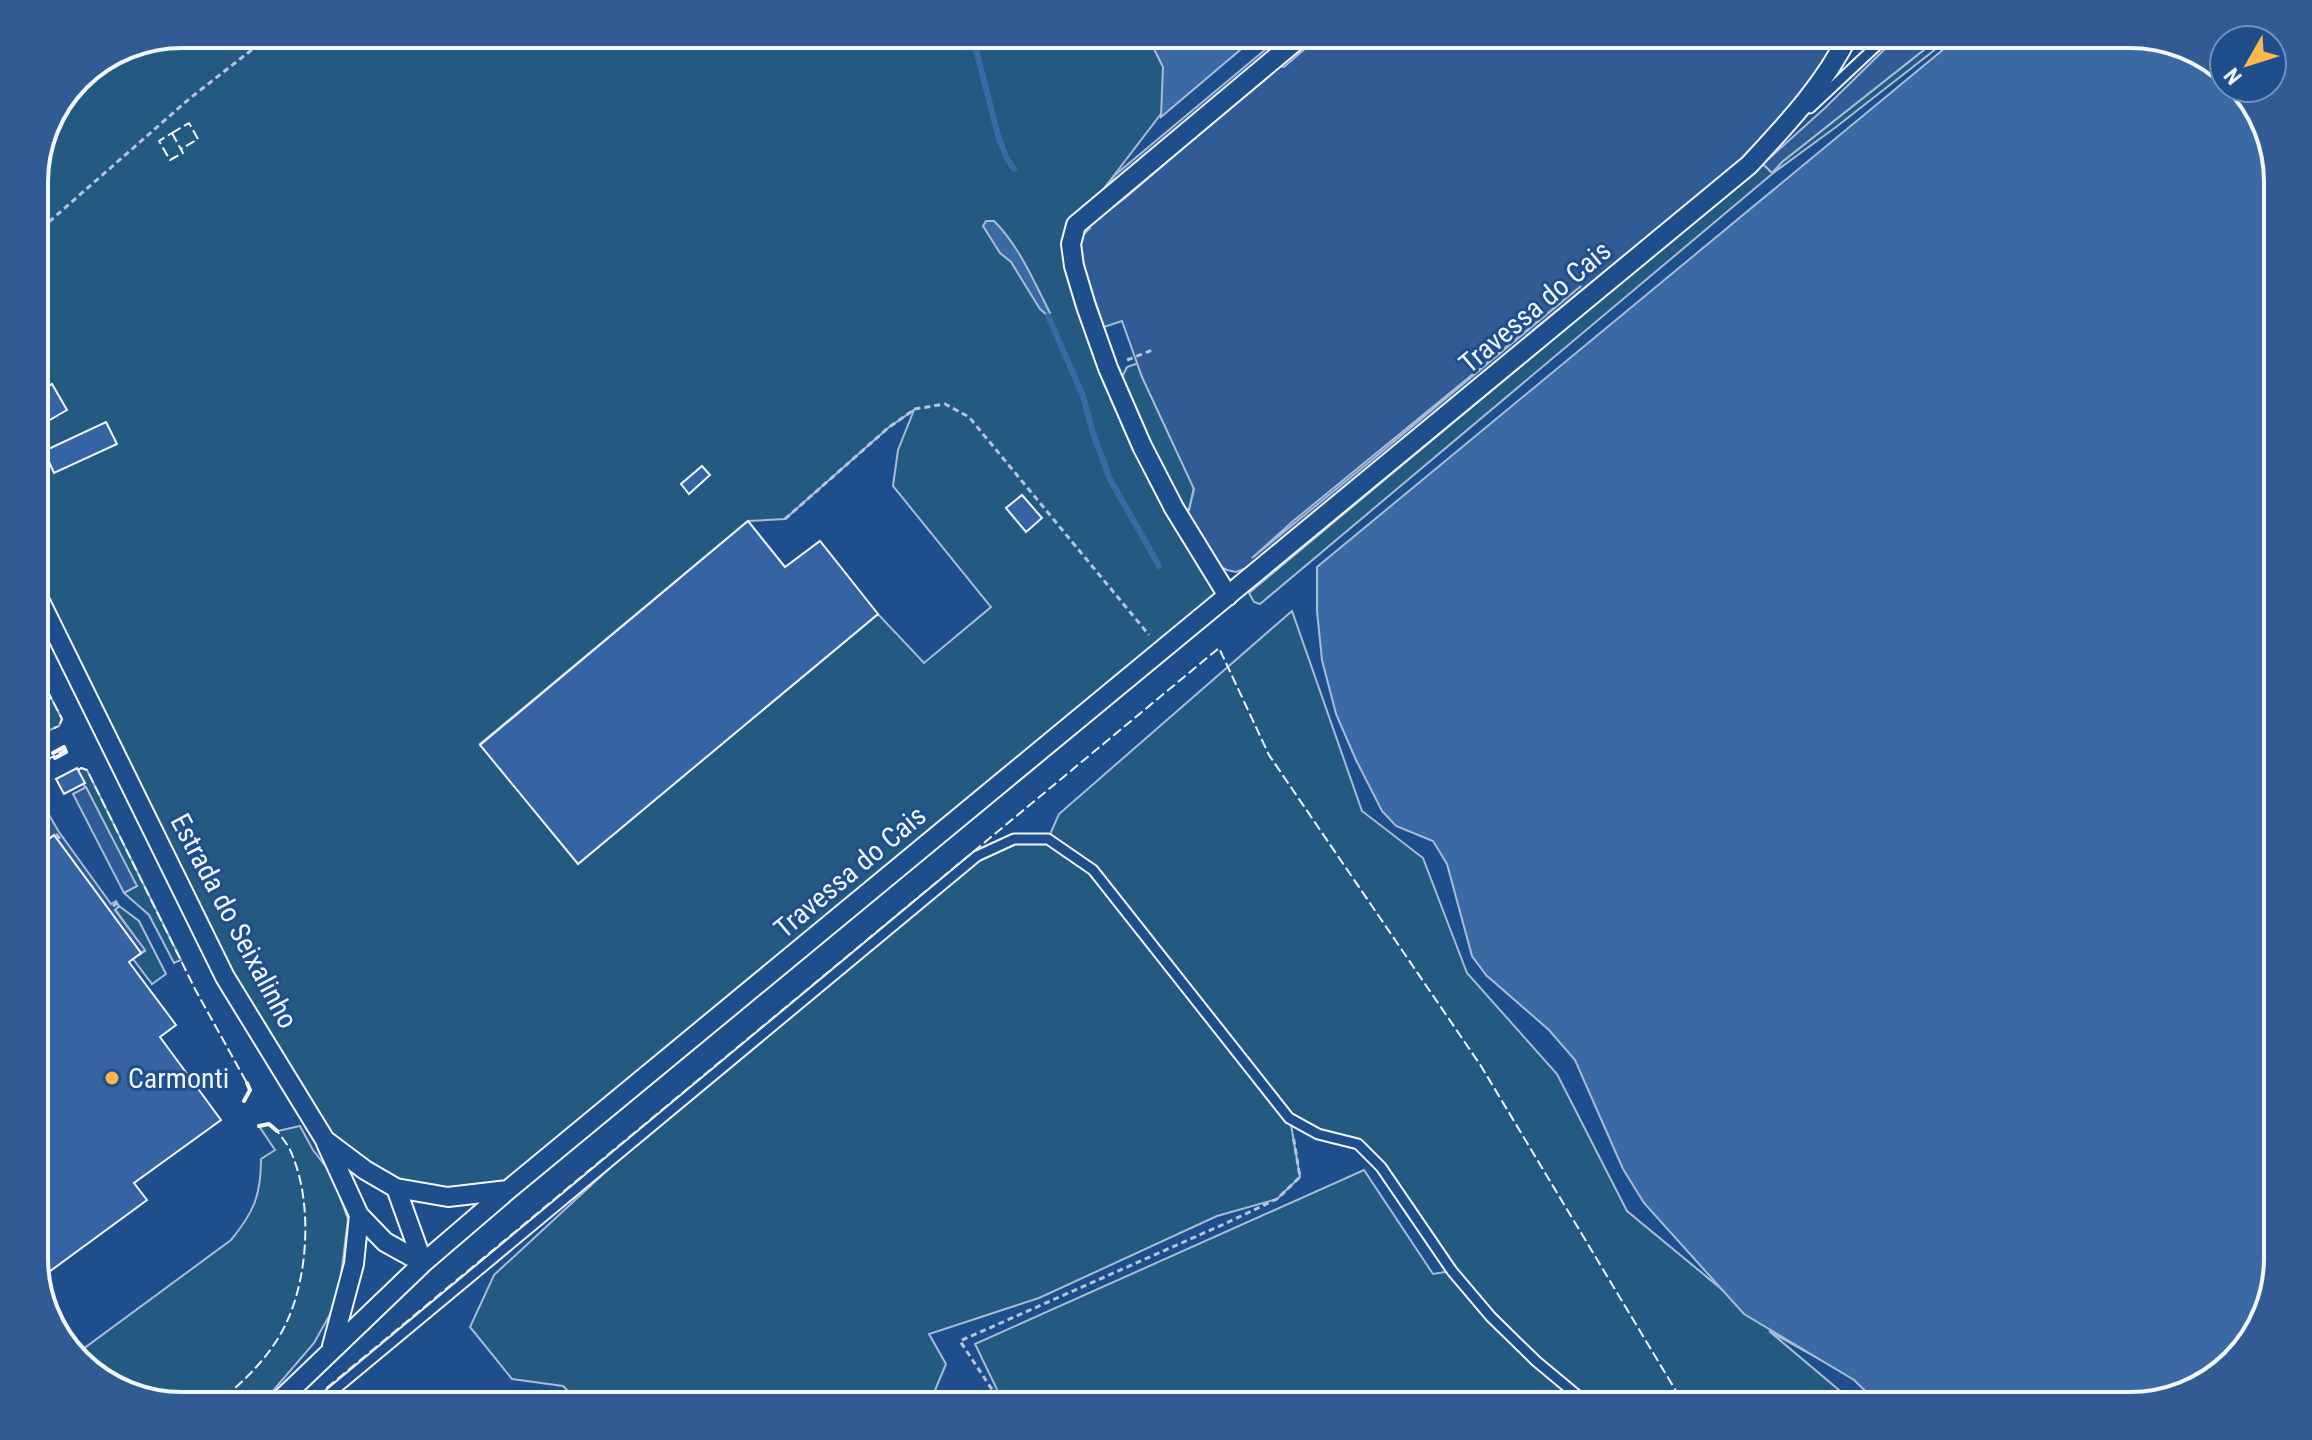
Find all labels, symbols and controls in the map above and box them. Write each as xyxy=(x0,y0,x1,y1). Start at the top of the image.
north arrow xyxy=(2208,24,2288,104)
text: N xyxy=(2219,63,2247,89)
street label: Travessa do Cais xyxy=(1452,234,1618,380)
street label: Travessa do Cais xyxy=(767,799,933,945)
street label: Estrada do Seixalinho xyxy=(164,808,304,1034)
place label: Carmonti xyxy=(128,1062,229,1095)
marker: Carmonti xyxy=(103,1069,121,1087)

